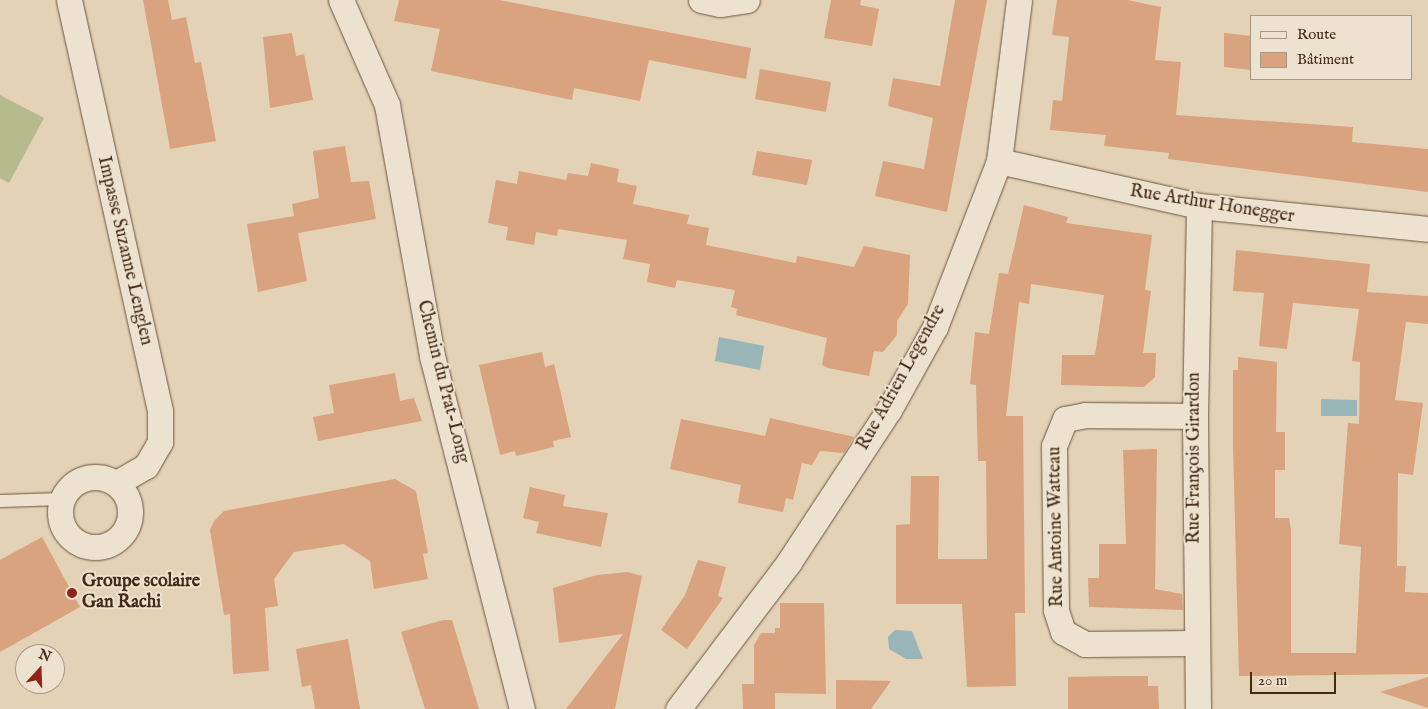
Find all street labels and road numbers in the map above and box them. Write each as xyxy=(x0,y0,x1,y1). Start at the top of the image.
street label: Impasse Suzanne Lenglen xyxy=(92,154,156,348)
street label: Rue Arthur Honegger xyxy=(1128,181,1296,229)
street label: Chemin du Prat-Long xyxy=(411,298,473,466)
street label: Rue Adrien Legendre xyxy=(853,301,951,455)
street label: Rue François Girardon xyxy=(1184,372,1206,544)
street label: Rue Antoine Watteau xyxy=(1045,446,1069,608)

